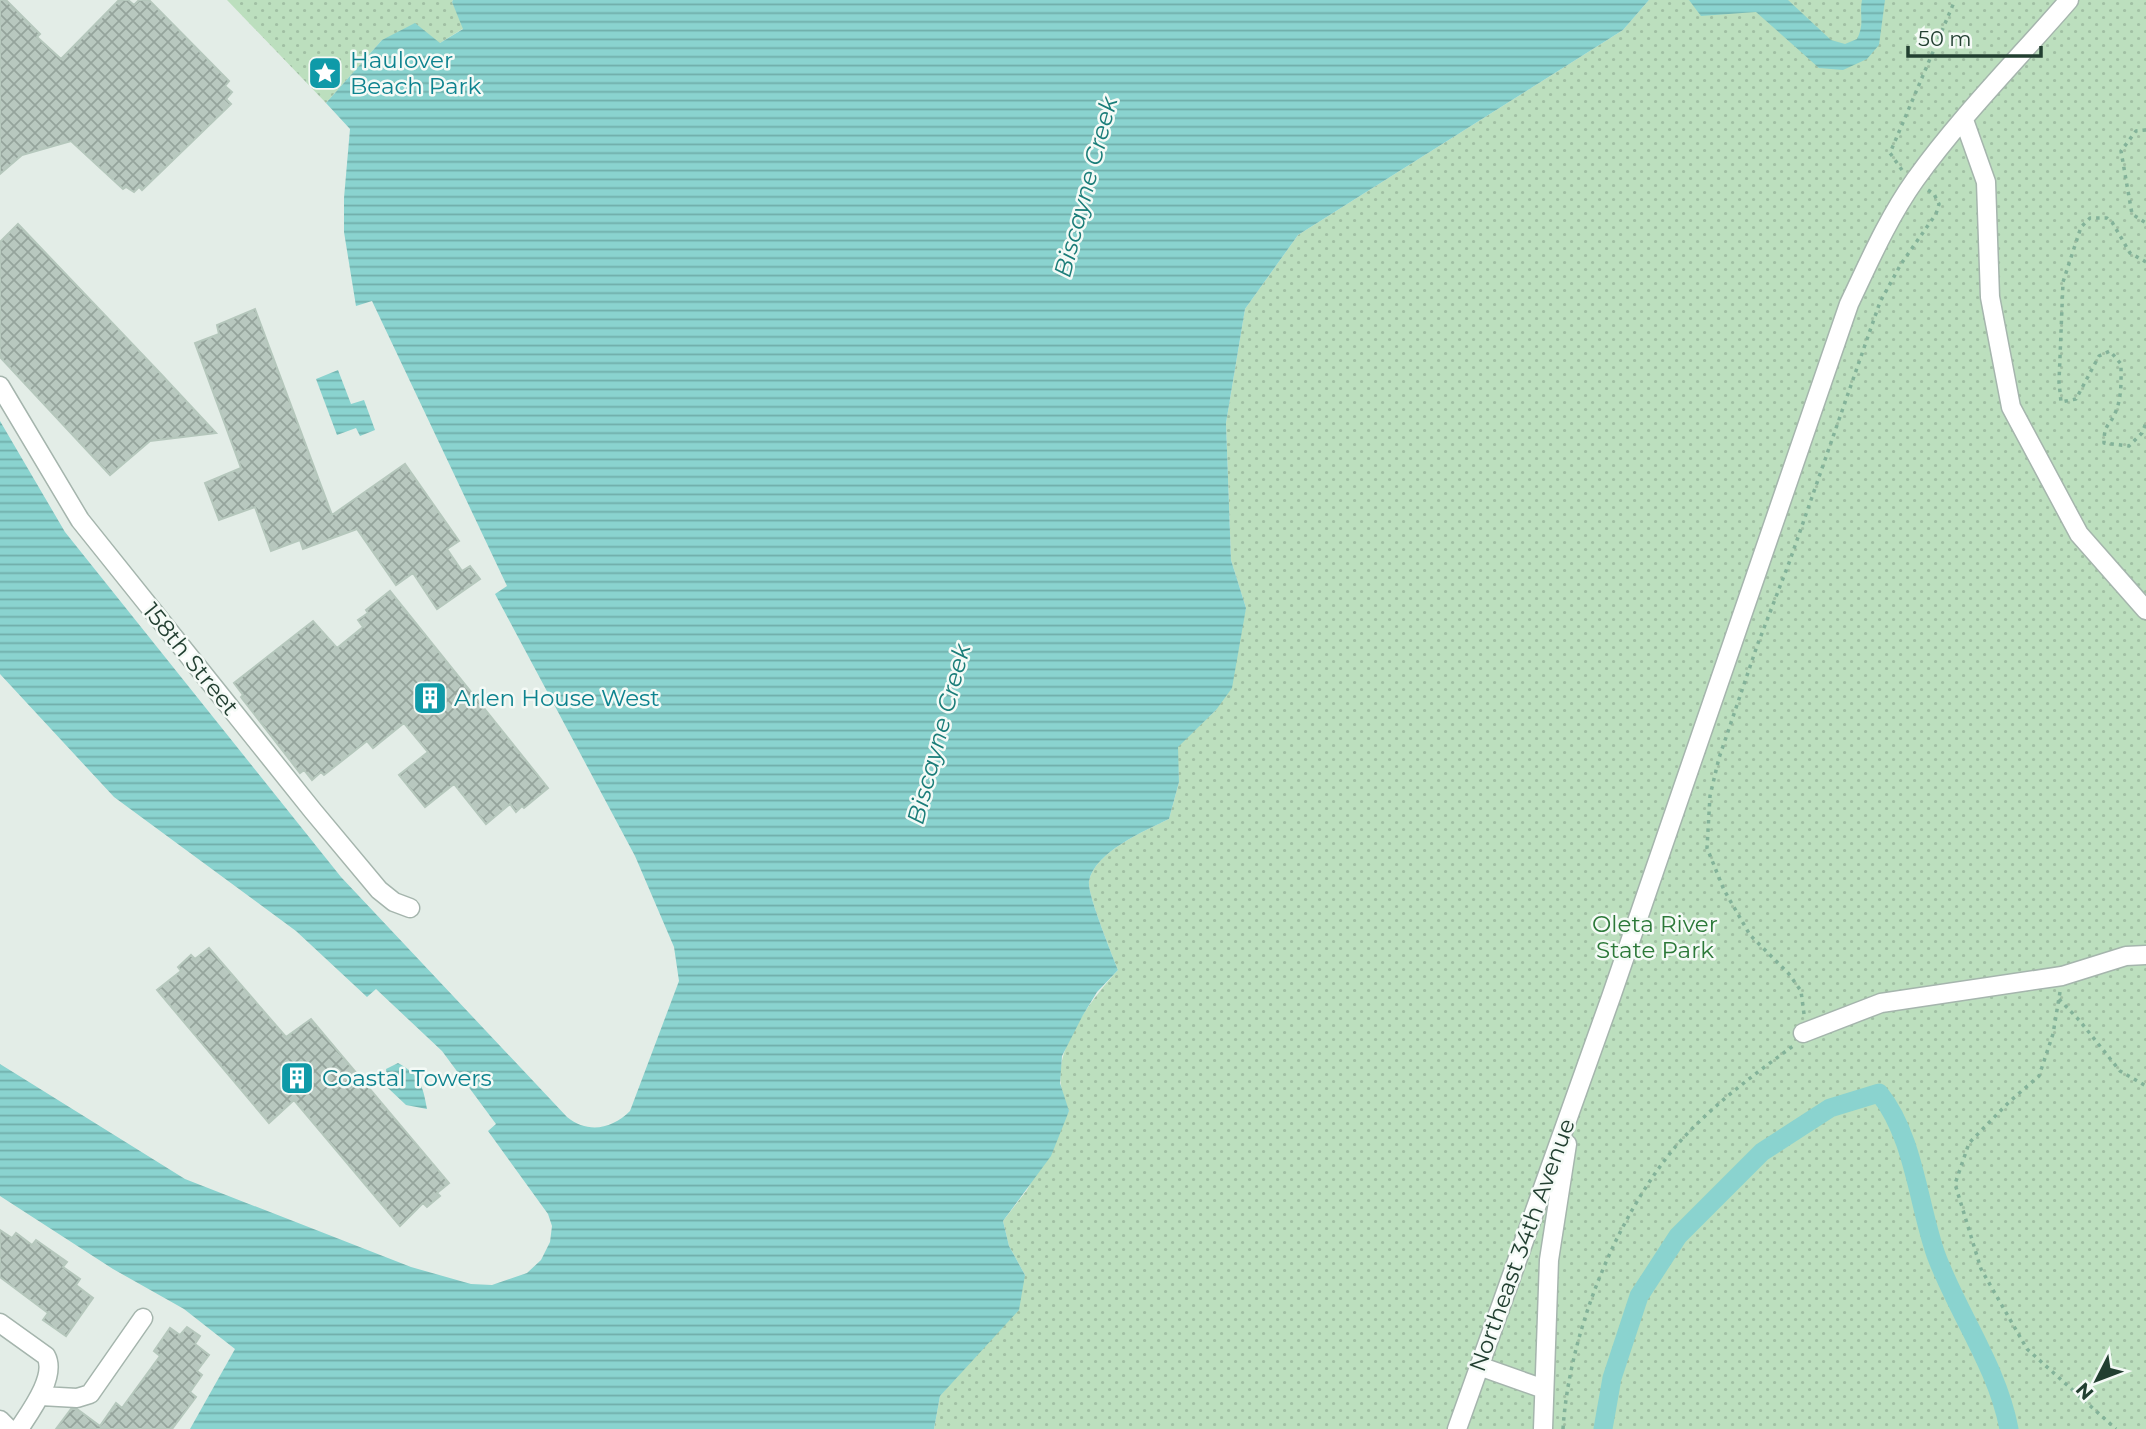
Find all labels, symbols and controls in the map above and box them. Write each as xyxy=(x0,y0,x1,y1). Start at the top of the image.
scale bar xyxy=(1908,14,2041,58)
text: 50 m xyxy=(1918,26,1972,51)
place label: Haulover Beach Park xyxy=(350,46,482,100)
place icon: Haulover Beach Park xyxy=(306,54,344,92)
water label: Biscayne Creek xyxy=(1047,92,1124,280)
street label: 158th Street xyxy=(137,597,245,721)
water label: Biscayne Creek xyxy=(900,639,977,827)
building icon: Arlen House West xyxy=(411,679,449,717)
place label: Arlen House West xyxy=(454,684,660,712)
park label: Oleta River State Park xyxy=(1592,910,1718,964)
building icon: Coastal Towers xyxy=(278,1059,316,1097)
place label: Coastal Towers xyxy=(322,1064,492,1092)
street label: Northeast 34th Avenue xyxy=(1463,1115,1581,1375)
north arrow xyxy=(2062,1345,2132,1415)
text: N xyxy=(2071,1378,2098,1404)

